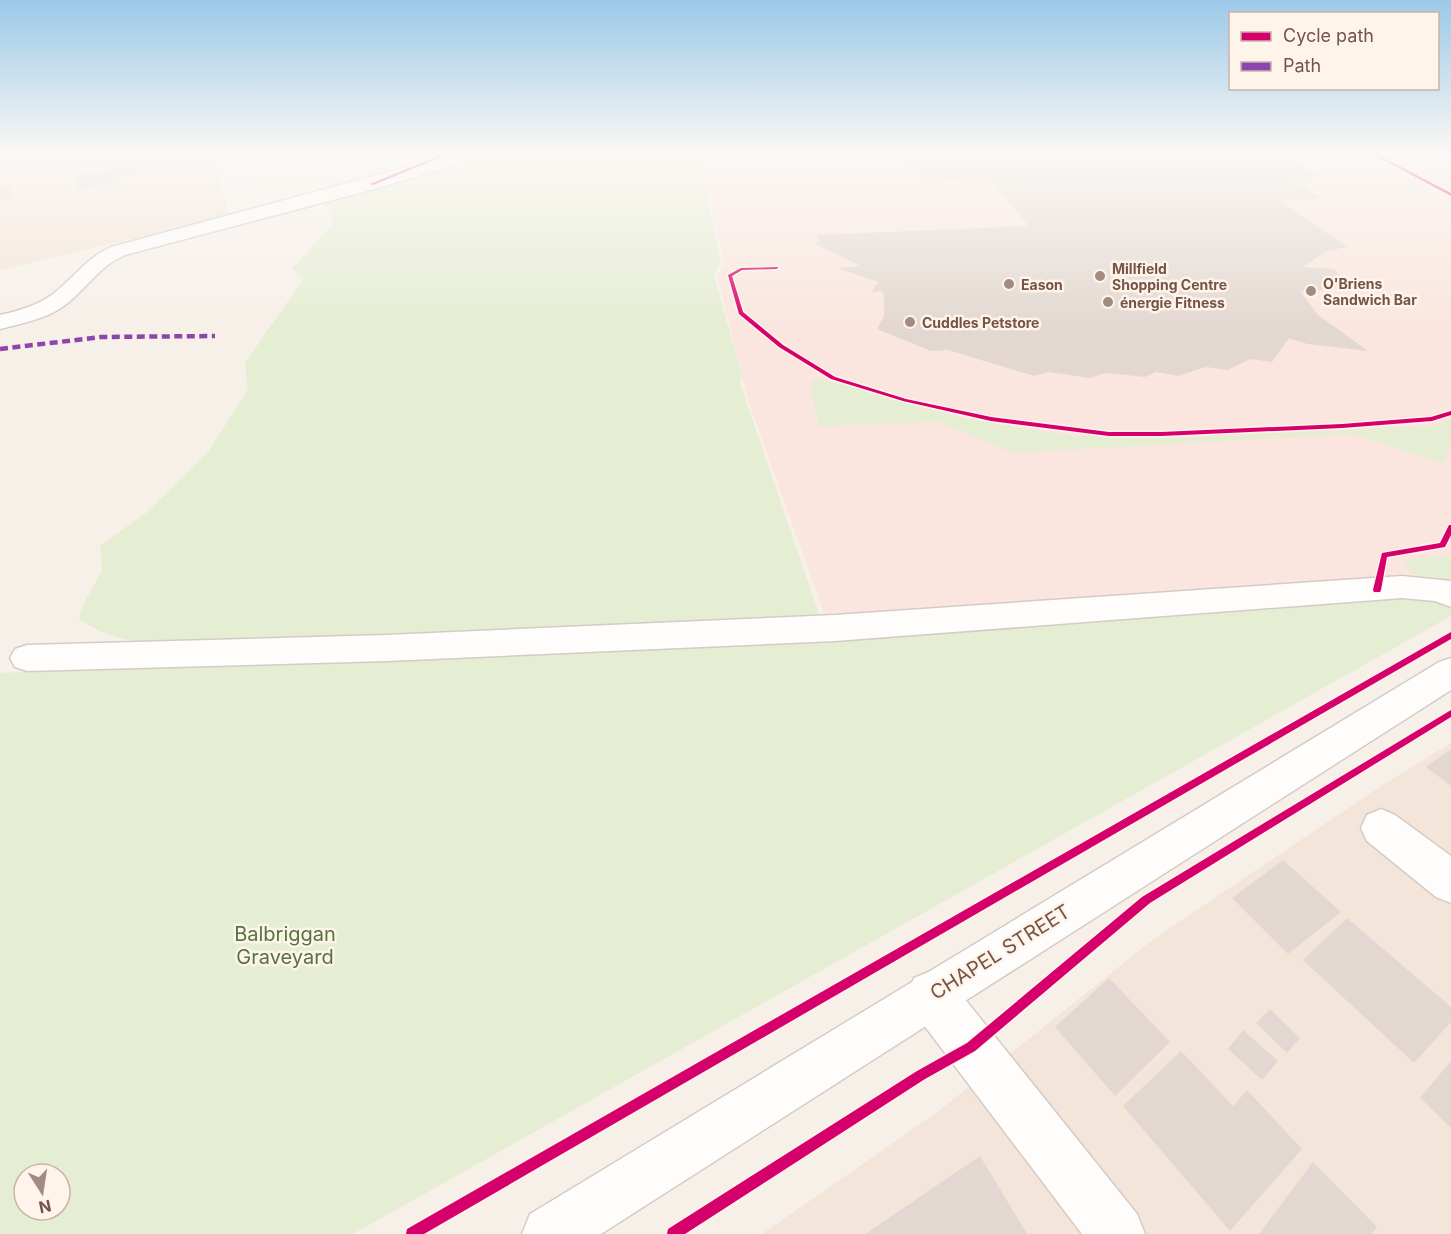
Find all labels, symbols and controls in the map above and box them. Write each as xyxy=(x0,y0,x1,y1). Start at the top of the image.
legend xyxy=(1229,12,1439,90)
text: Cycle path xyxy=(1283,25,1374,46)
text: Path xyxy=(1283,55,1321,76)
place label: Millfield Shopping Centre xyxy=(1112,260,1227,293)
marker: Millfield Shopping Centre xyxy=(1093,269,1107,283)
place label: O'Briens Sandwich Bar xyxy=(1323,275,1417,308)
place label: Eason xyxy=(1021,276,1063,293)
marker: Eason xyxy=(1002,277,1016,291)
marker: O'Briens Sandwich Bar xyxy=(1304,284,1318,298)
place label: énergie Fitness xyxy=(1120,294,1225,311)
marker: énergie Fitness xyxy=(1101,295,1115,309)
place label: Cuddles Petstore xyxy=(922,314,1039,331)
marker: Cuddles Petstore xyxy=(903,315,917,329)
street label: CHAPEL STREET xyxy=(926,899,1074,1005)
park label: Balbriggan Graveyard xyxy=(234,922,336,969)
north arrow xyxy=(12,1162,72,1222)
text: N xyxy=(37,1196,53,1218)

